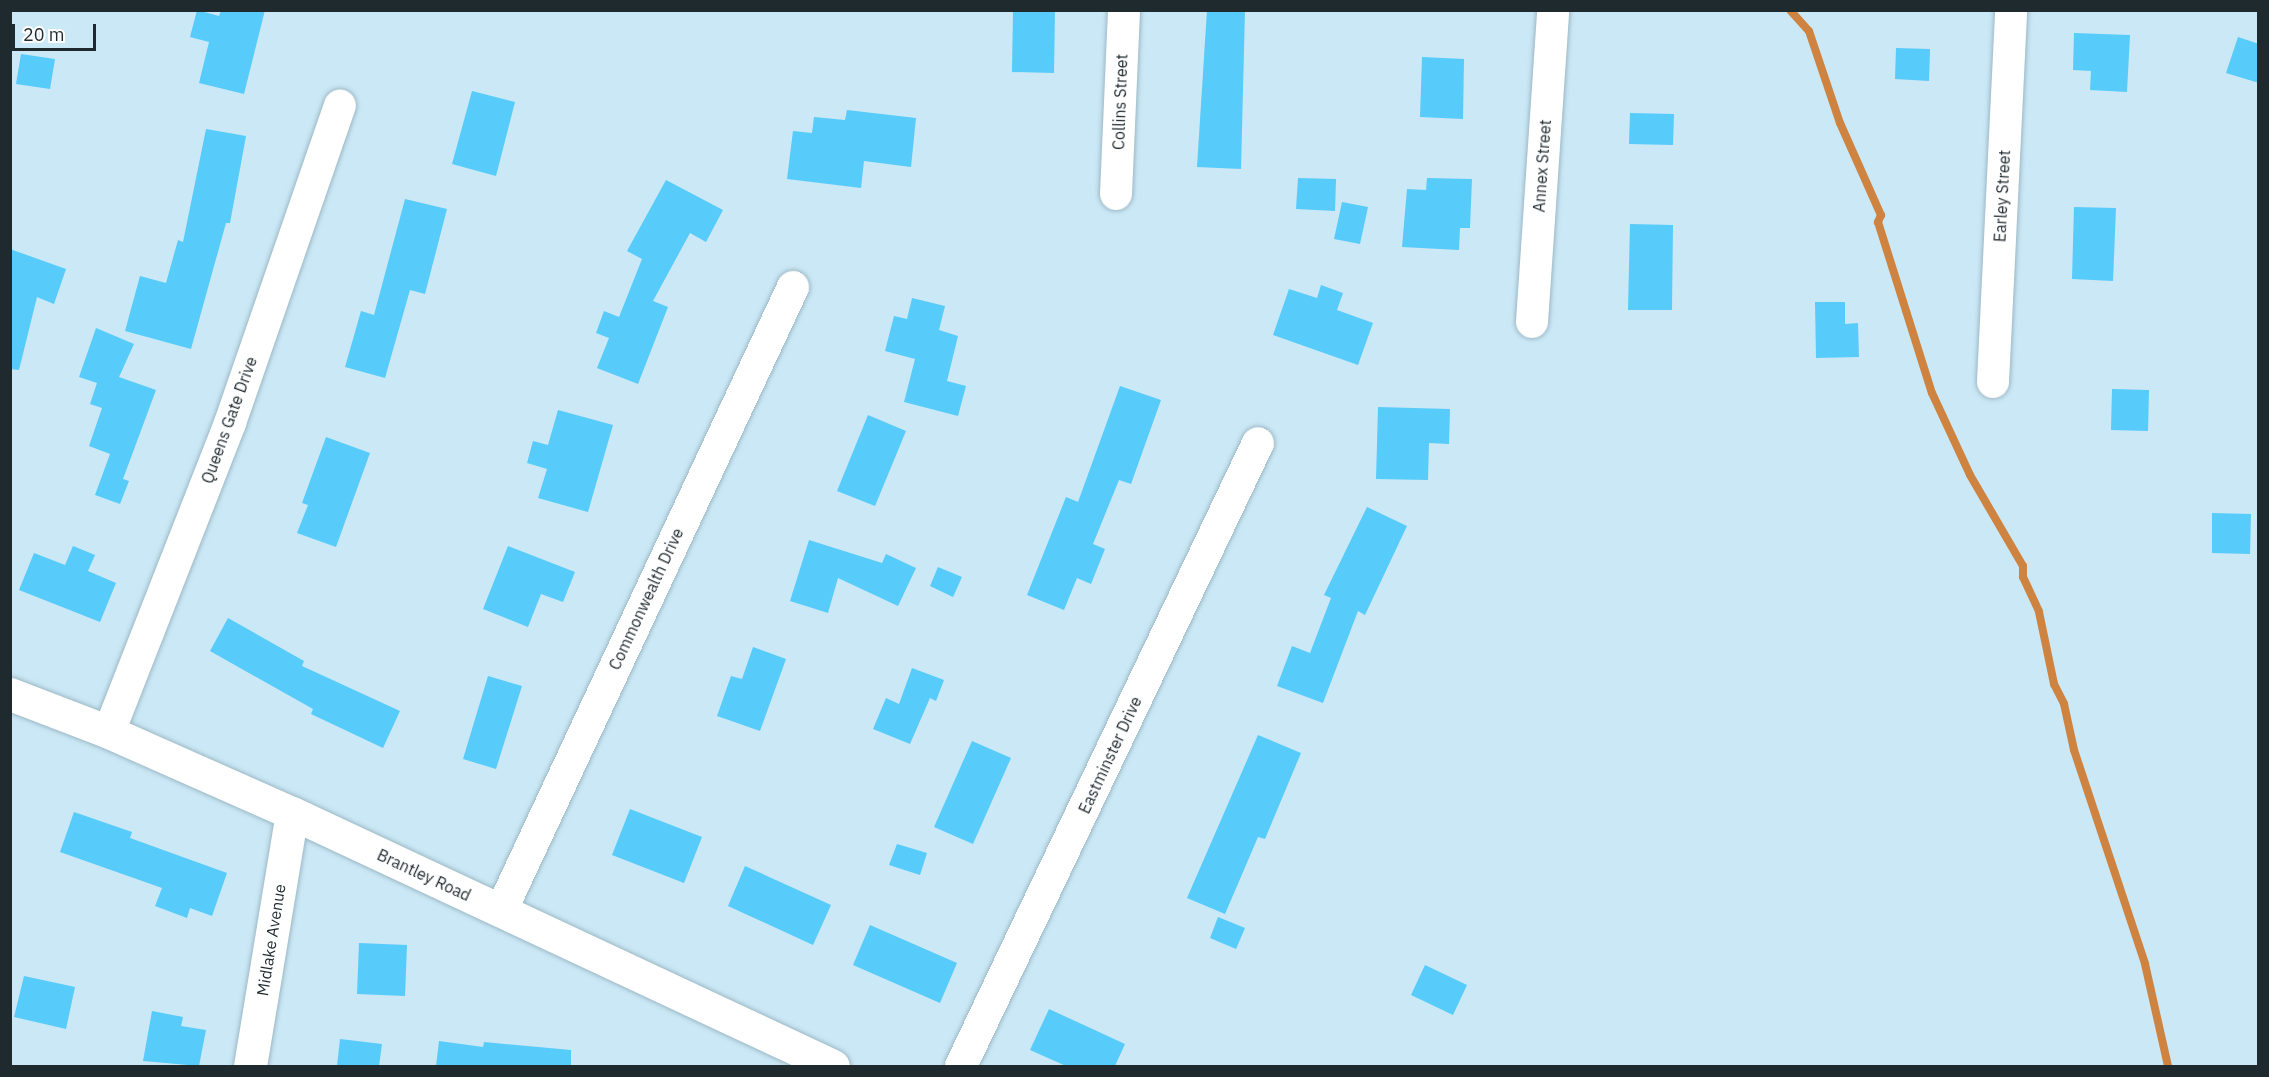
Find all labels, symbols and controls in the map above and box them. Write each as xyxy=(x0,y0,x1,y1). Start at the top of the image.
scale bar xyxy=(15,12,99,50)
text: 20 m xyxy=(23,23,65,46)
street label: Collins Street xyxy=(1109,54,1131,150)
street label: Annex Street xyxy=(1529,119,1555,213)
street label: Earley Street xyxy=(1990,149,2014,243)
street label: Queens Gate Drive xyxy=(197,354,261,486)
street label: Commonwealth Drive xyxy=(605,525,687,673)
street label: Eastminster Drive xyxy=(1074,693,1146,817)
street label: Brantley Road xyxy=(374,845,474,905)
street label: Midlake Avenue xyxy=(253,883,289,997)

